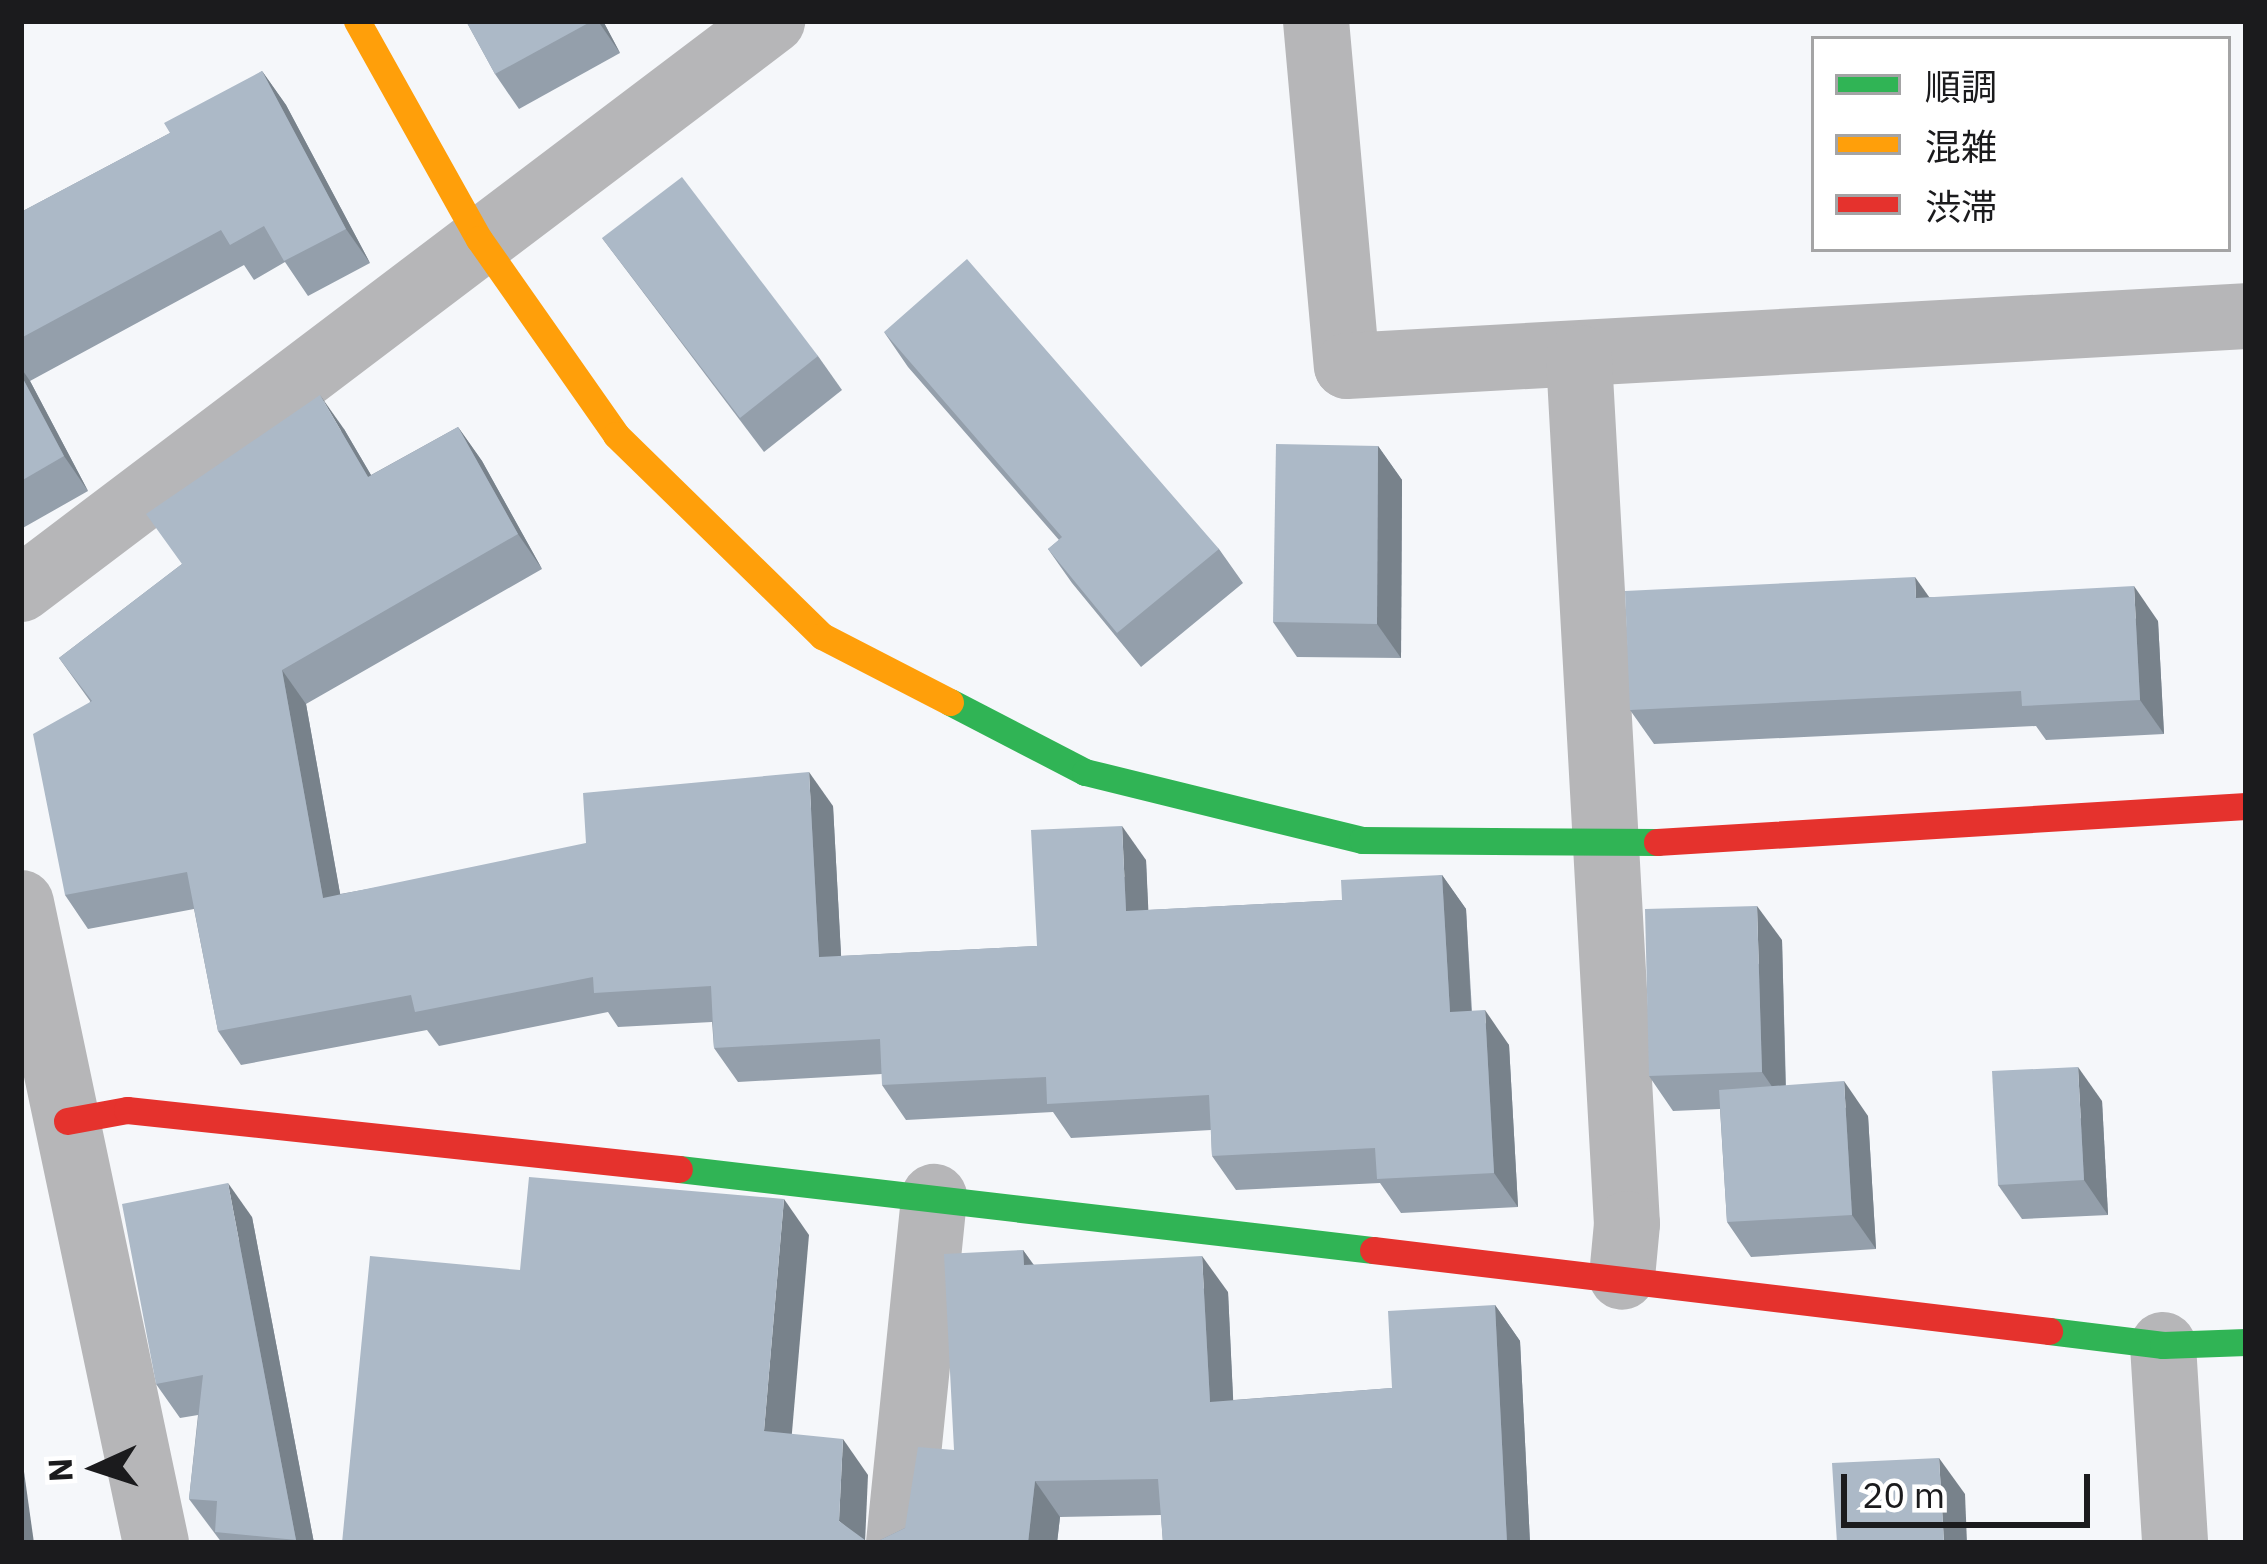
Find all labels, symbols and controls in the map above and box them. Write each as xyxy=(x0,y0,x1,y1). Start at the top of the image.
legend xyxy=(1811,36,2231,252)
text: 順調 xyxy=(1925,63,1997,110)
text: 混雑 xyxy=(1925,123,1997,170)
text: 渋滞 xyxy=(1925,183,1997,230)
north arrow xyxy=(36,1408,156,1528)
scale bar xyxy=(1847,1450,2096,1524)
text: N xyxy=(37,1457,82,1483)
text: 20 m xyxy=(1862,1471,1945,1518)

